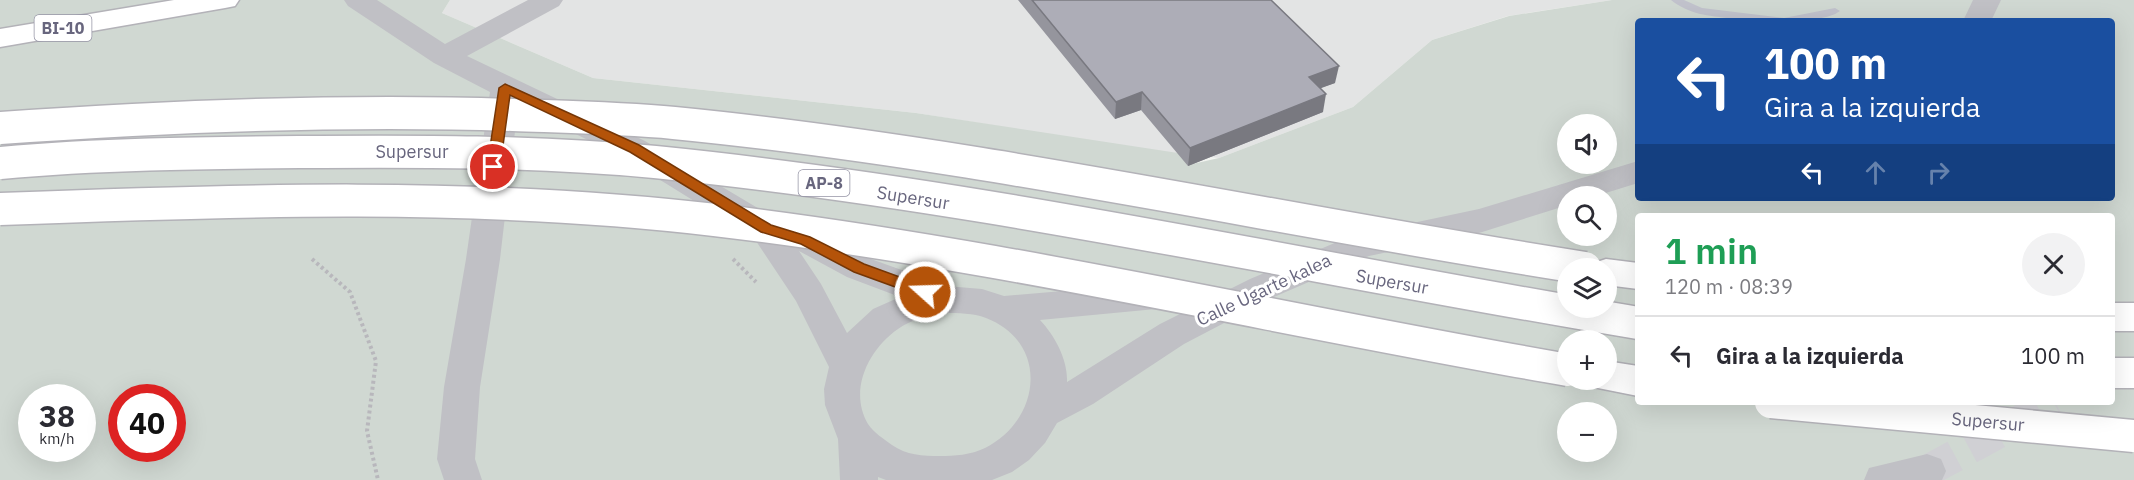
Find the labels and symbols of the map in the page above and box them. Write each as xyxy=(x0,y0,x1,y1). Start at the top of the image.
road number: BI-10 xyxy=(34,15,92,41)
street label: Supersur xyxy=(375,140,449,163)
pin xyxy=(467,141,518,192)
road number: AP-8 xyxy=(798,170,850,196)
street label: Supersur xyxy=(875,180,951,215)
street label: Calle Ugarte kalea xyxy=(1193,248,1335,331)
position arrow xyxy=(893,260,957,324)
street label: Supersur xyxy=(1354,264,1431,299)
speed limit sign: 40 xyxy=(108,384,186,462)
street label: Supersur xyxy=(1951,407,2026,436)

